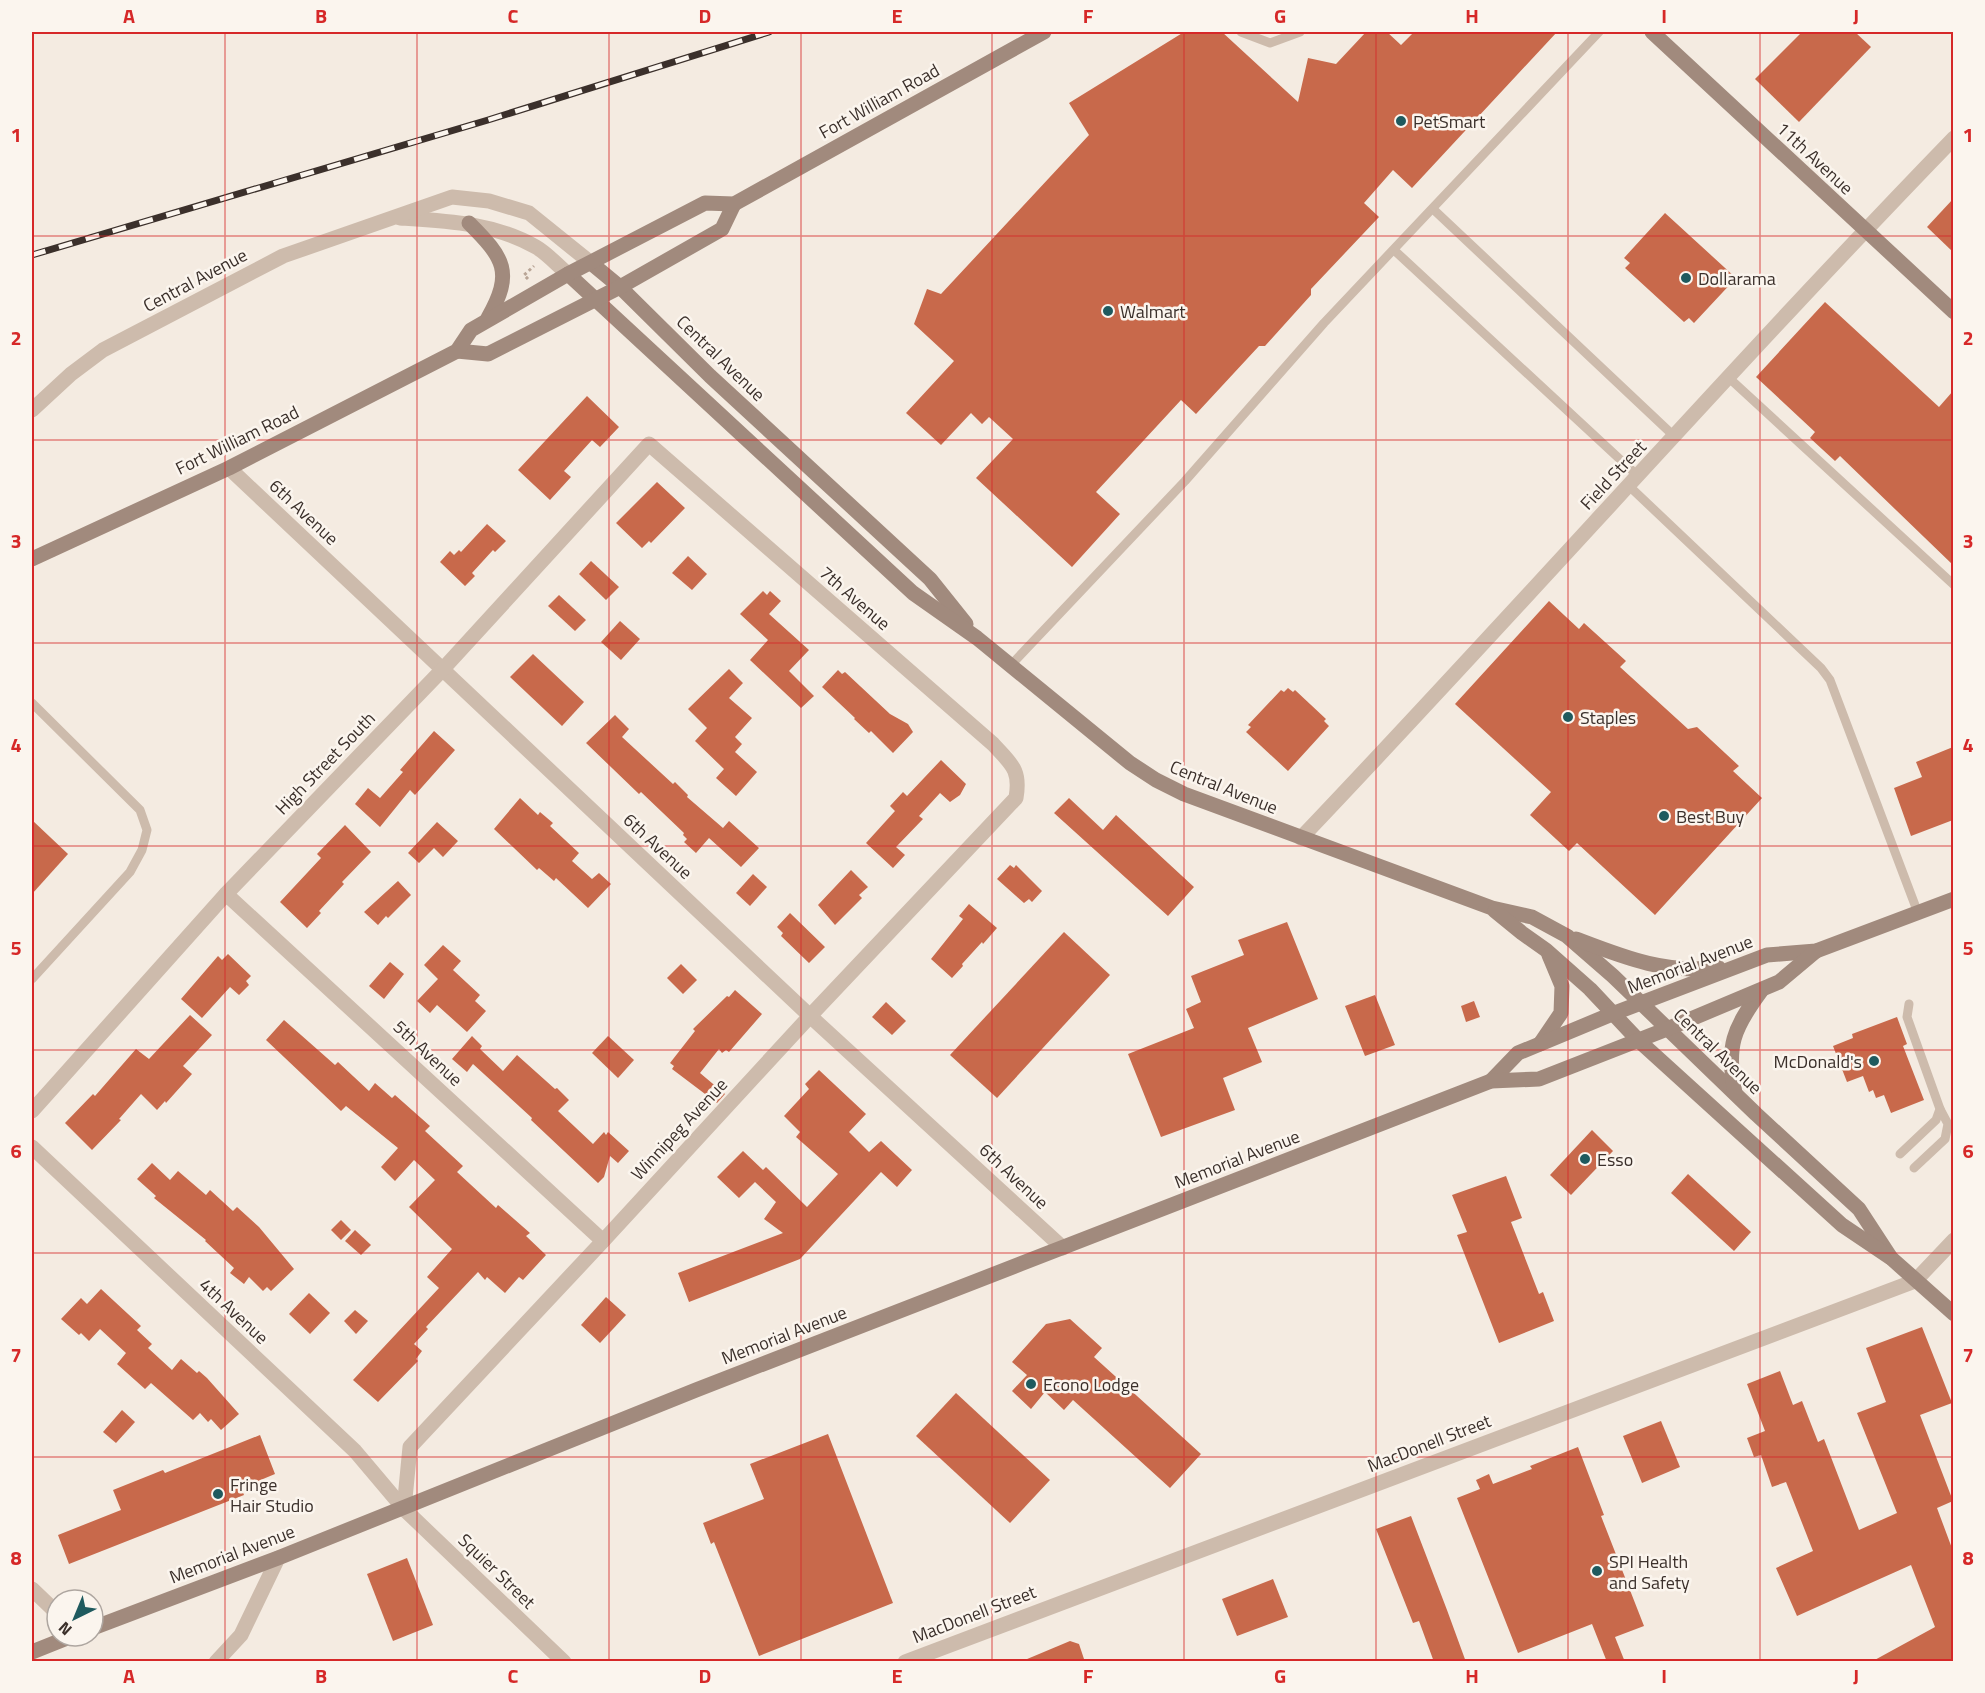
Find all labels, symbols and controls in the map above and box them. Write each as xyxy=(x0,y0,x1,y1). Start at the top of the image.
text: A xyxy=(123,0,135,31)
text: B xyxy=(315,0,327,31)
text: C xyxy=(508,0,519,31)
text: D xyxy=(699,0,711,31)
text: E xyxy=(891,0,903,31)
text: F xyxy=(1083,0,1094,31)
text: G xyxy=(1274,0,1286,31)
text: H xyxy=(1465,0,1479,31)
text: I xyxy=(1661,0,1667,31)
text: J xyxy=(1853,0,1859,31)
street label: Fort William Road xyxy=(814,57,944,145)
place label: PetSmart xyxy=(1413,108,1486,135)
marker: PetSmart xyxy=(1394,114,1408,128)
street label: 11th Avenue xyxy=(1771,115,1859,201)
text: 1 xyxy=(10,119,22,150)
text: 1 xyxy=(1962,119,1974,150)
street label: Central Avenue xyxy=(138,241,252,319)
place label: Dollarama xyxy=(1698,265,1776,292)
marker: Dollarama xyxy=(1679,271,1693,285)
place label: Walmart xyxy=(1120,298,1186,325)
marker: Walmart xyxy=(1101,304,1115,318)
street label: Central Avenue xyxy=(671,309,771,407)
text: 2 xyxy=(10,322,22,353)
text: 2 xyxy=(1962,322,1974,353)
street label: Fort William Road xyxy=(171,398,303,482)
street label: Field Street xyxy=(1574,434,1653,516)
street label: 6th Avenue xyxy=(263,473,345,551)
text: 3 xyxy=(10,525,22,556)
text: 3 xyxy=(1962,525,1974,556)
street label: 7th Avenue xyxy=(814,559,896,637)
place label: Staples xyxy=(1580,704,1636,731)
street label: High Street South xyxy=(269,705,381,821)
marker: Staples xyxy=(1561,710,1575,724)
text: 4 xyxy=(10,729,22,760)
text: 4 xyxy=(1962,729,1974,760)
street label: Central Avenue xyxy=(1166,753,1282,821)
place label: Best Buy xyxy=(1676,803,1744,830)
street label: 6th Avenue xyxy=(617,807,699,885)
marker: Best Buy xyxy=(1657,809,1671,823)
street label: Memorial Avenue xyxy=(1623,928,1757,1000)
text: 5 xyxy=(10,932,22,963)
text: 5 xyxy=(1962,932,1974,963)
street label: Central Avenue xyxy=(1668,1002,1768,1100)
street label: 5th Avenue xyxy=(387,1014,469,1092)
place label: McDonald's xyxy=(1774,1048,1862,1075)
marker: McDonald's xyxy=(1867,1054,1881,1068)
street label: Winnipeg Avenue xyxy=(624,1072,734,1186)
street label: Memorial Avenue xyxy=(1170,1123,1304,1195)
text: 6 xyxy=(10,1135,22,1166)
text: 6 xyxy=(1962,1135,1974,1166)
street label: 6th Avenue xyxy=(973,1137,1055,1215)
place label: Esso xyxy=(1597,1146,1633,1173)
marker: Esso xyxy=(1578,1152,1592,1166)
street label: 4th Avenue xyxy=(193,1272,275,1350)
street label: Memorial Avenue xyxy=(717,1299,851,1371)
text: 7 xyxy=(10,1339,22,1370)
text: 7 xyxy=(1962,1339,1974,1370)
place label: Econo Lodge xyxy=(1043,1371,1139,1398)
marker: Econo Lodge xyxy=(1024,1377,1038,1391)
street label: MacDonell Street xyxy=(1363,1407,1495,1479)
place label: Fringe Hair Studio xyxy=(230,1471,314,1519)
marker: Fringe Hair Studio xyxy=(211,1487,225,1501)
street label: Memorial Avenue xyxy=(165,1518,299,1590)
street label: Squier Street xyxy=(452,1527,542,1615)
text: 8 xyxy=(10,1542,22,1573)
text: 8 xyxy=(1962,1542,1974,1573)
place label: SPI Health and Safety xyxy=(1609,1548,1690,1596)
marker: SPI Health and Safety xyxy=(1590,1564,1604,1578)
street label: MacDonell Street xyxy=(908,1578,1040,1650)
north arrow xyxy=(45,1588,105,1648)
text: N xyxy=(53,1616,77,1642)
text: A xyxy=(123,1660,135,1691)
text: B xyxy=(315,1660,327,1691)
text: C xyxy=(508,1660,519,1691)
text: D xyxy=(699,1660,711,1691)
text: E xyxy=(891,1660,903,1691)
text: F xyxy=(1083,1660,1094,1691)
text: G xyxy=(1274,1660,1286,1691)
text: H xyxy=(1465,1660,1479,1691)
text: I xyxy=(1661,1660,1667,1691)
text: J xyxy=(1853,1660,1859,1691)

